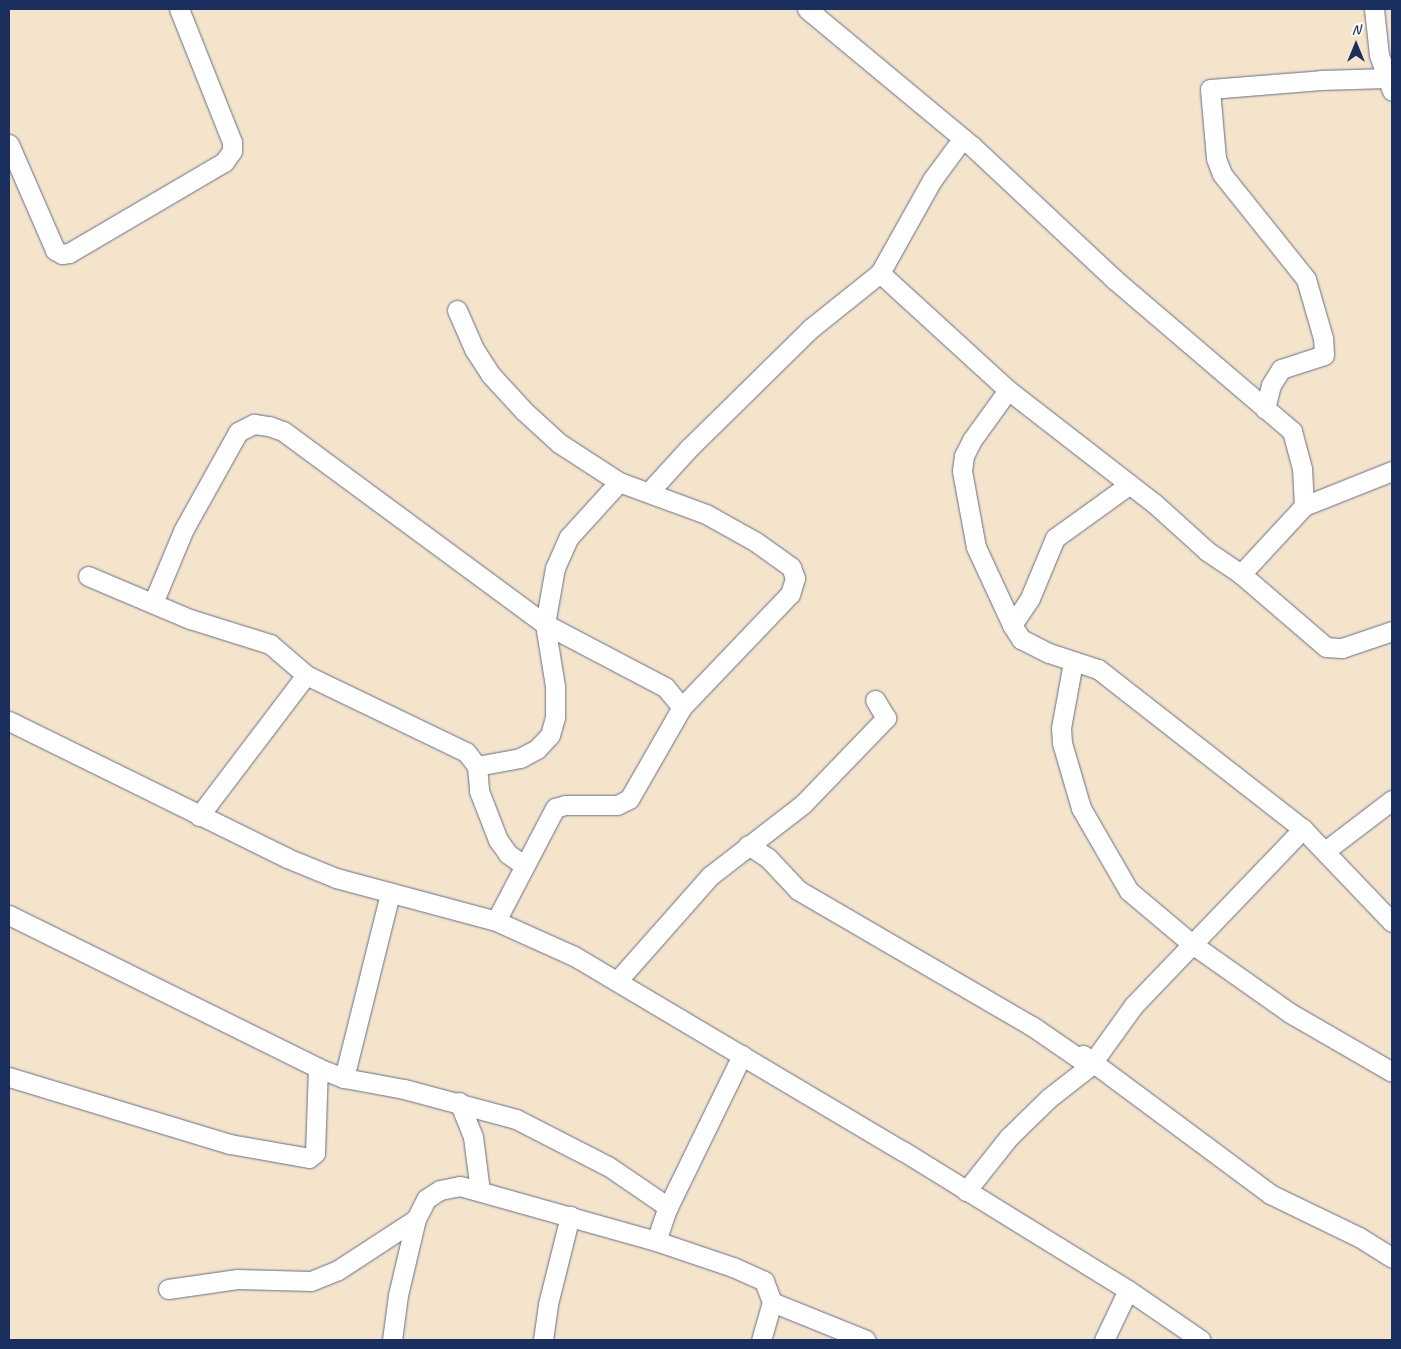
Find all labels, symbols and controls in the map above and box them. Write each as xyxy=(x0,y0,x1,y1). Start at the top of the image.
north arrow xyxy=(1331,20,1381,70)
text: N xyxy=(1352,21,1360,38)

